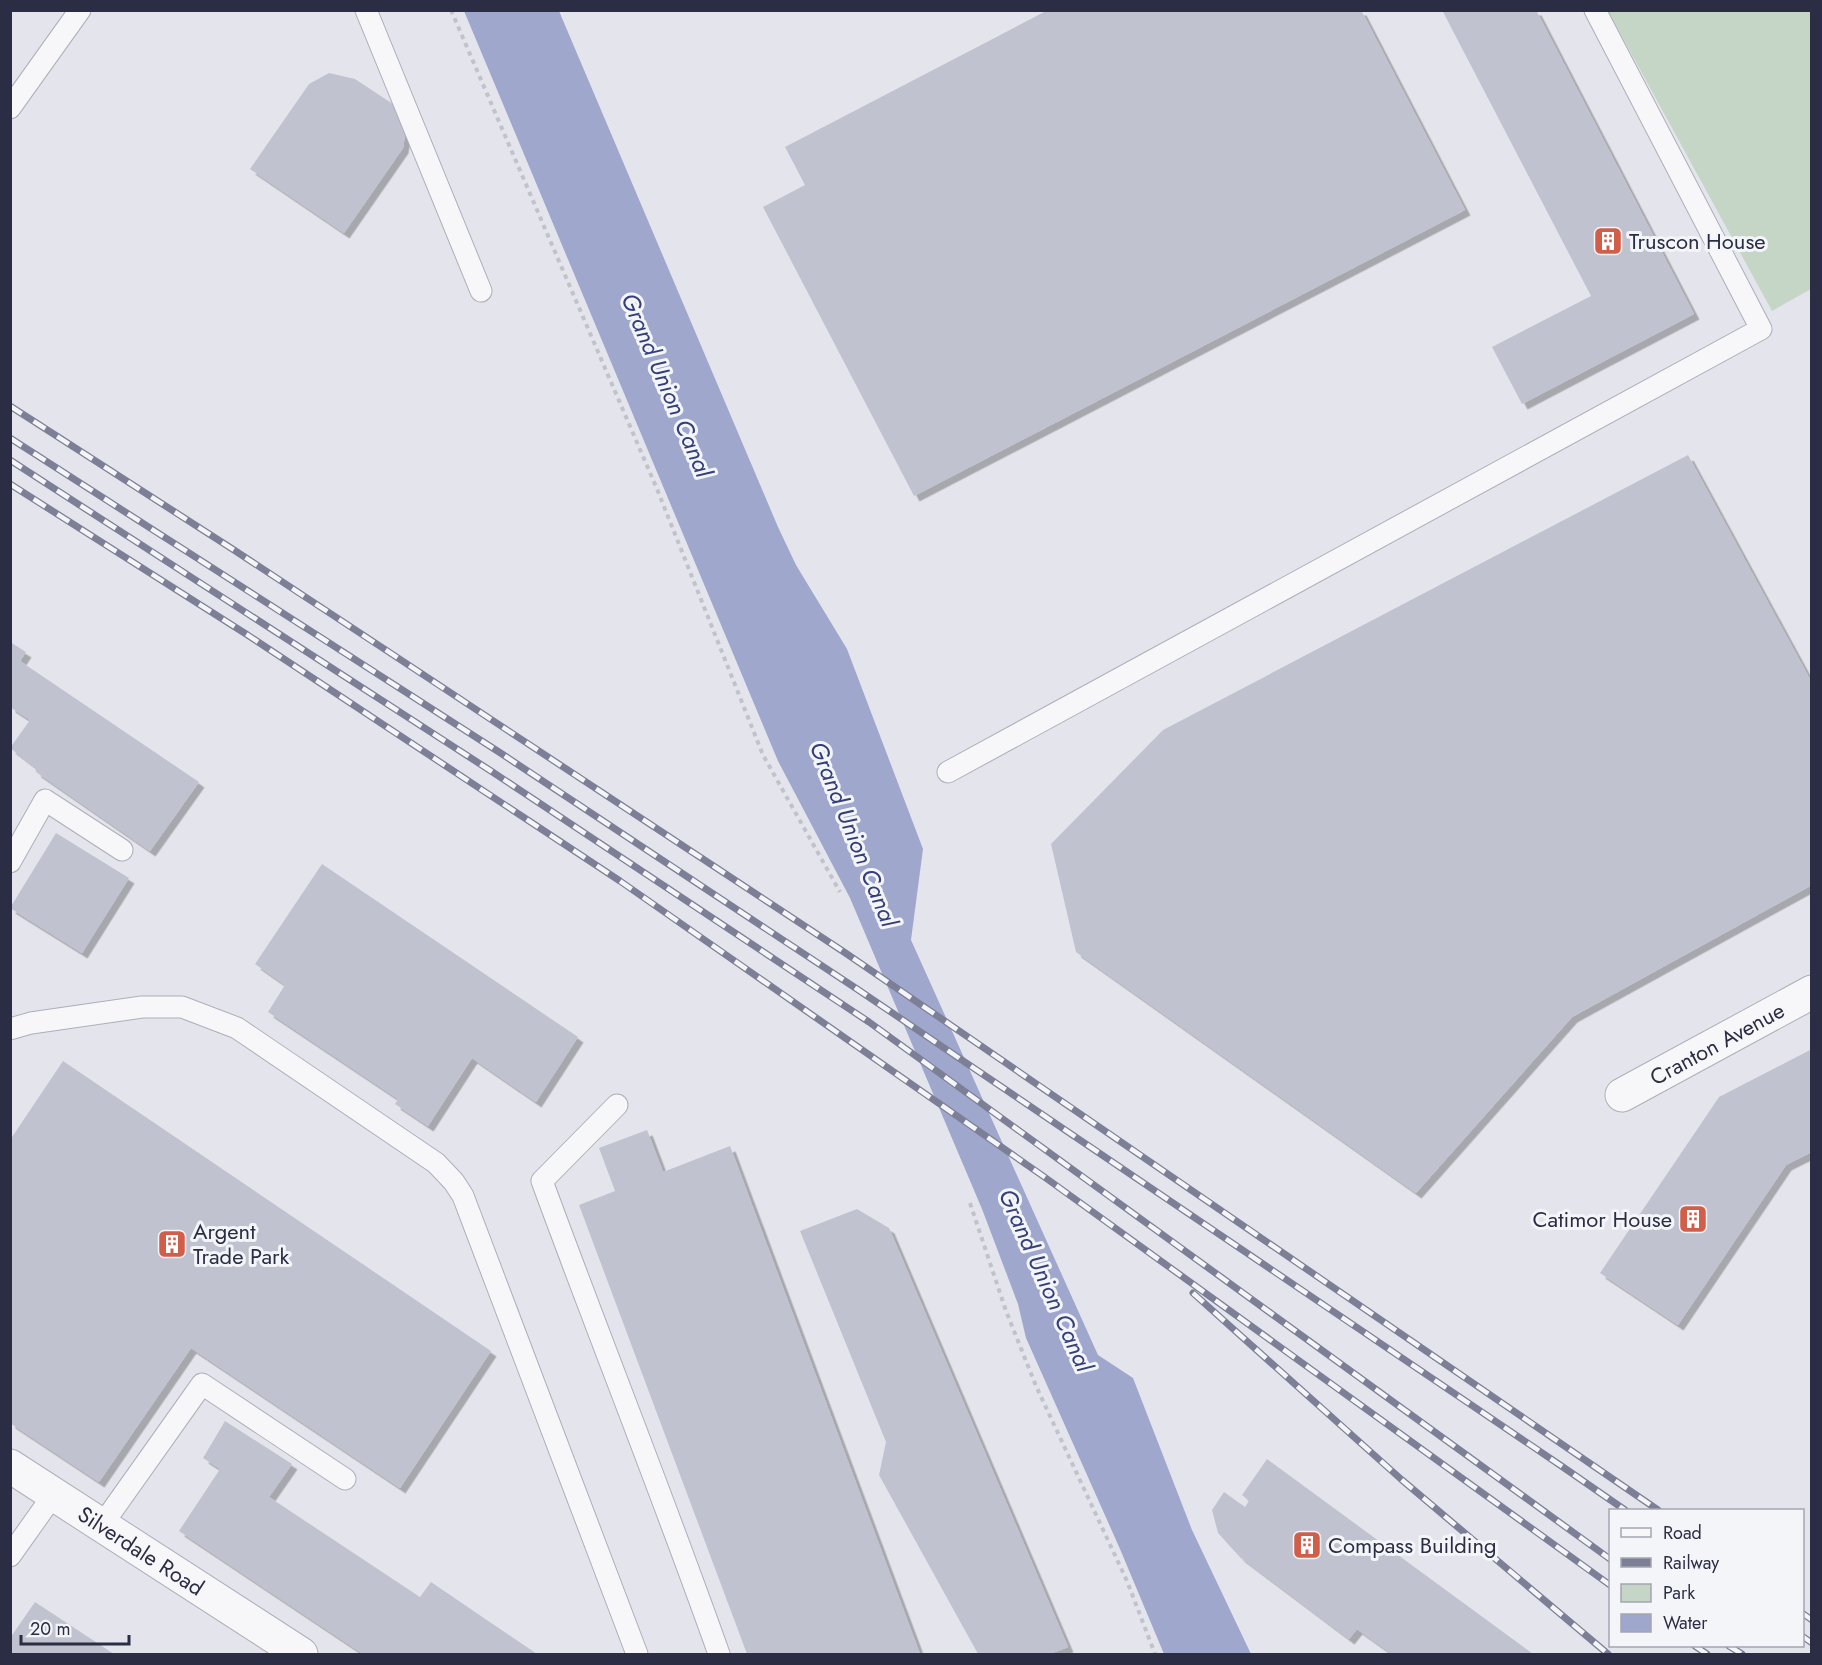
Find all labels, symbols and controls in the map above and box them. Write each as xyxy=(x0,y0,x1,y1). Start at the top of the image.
building icon: Truscon House xyxy=(1592,225,1624,257)
place label: Truscon House xyxy=(1629,225,1766,257)
water label: Grand Union Canal xyxy=(612,287,722,484)
water label: Grand Union Canal xyxy=(801,736,908,933)
street label: Cranton Avenue xyxy=(1644,994,1790,1093)
water label: Grand Union Canal xyxy=(990,1183,1103,1379)
place label: Catimor House xyxy=(1533,1203,1672,1235)
building icon: Catimor House xyxy=(1677,1203,1709,1235)
place label: Argent Trade Park xyxy=(193,1215,290,1272)
building icon: Argent Trade Park xyxy=(156,1228,188,1260)
street label: Silverdale Road xyxy=(72,1498,211,1603)
legend xyxy=(1609,1509,1804,1647)
text: Road xyxy=(1663,1520,1702,1546)
building icon: Compass Building xyxy=(1291,1529,1323,1561)
place label: Compass Building xyxy=(1328,1529,1497,1561)
text: Railway xyxy=(1663,1550,1719,1576)
text: Park xyxy=(1663,1580,1695,1606)
scale bar xyxy=(21,1608,129,1646)
text: Water xyxy=(1663,1610,1708,1636)
text: 20 m xyxy=(30,1616,70,1642)

